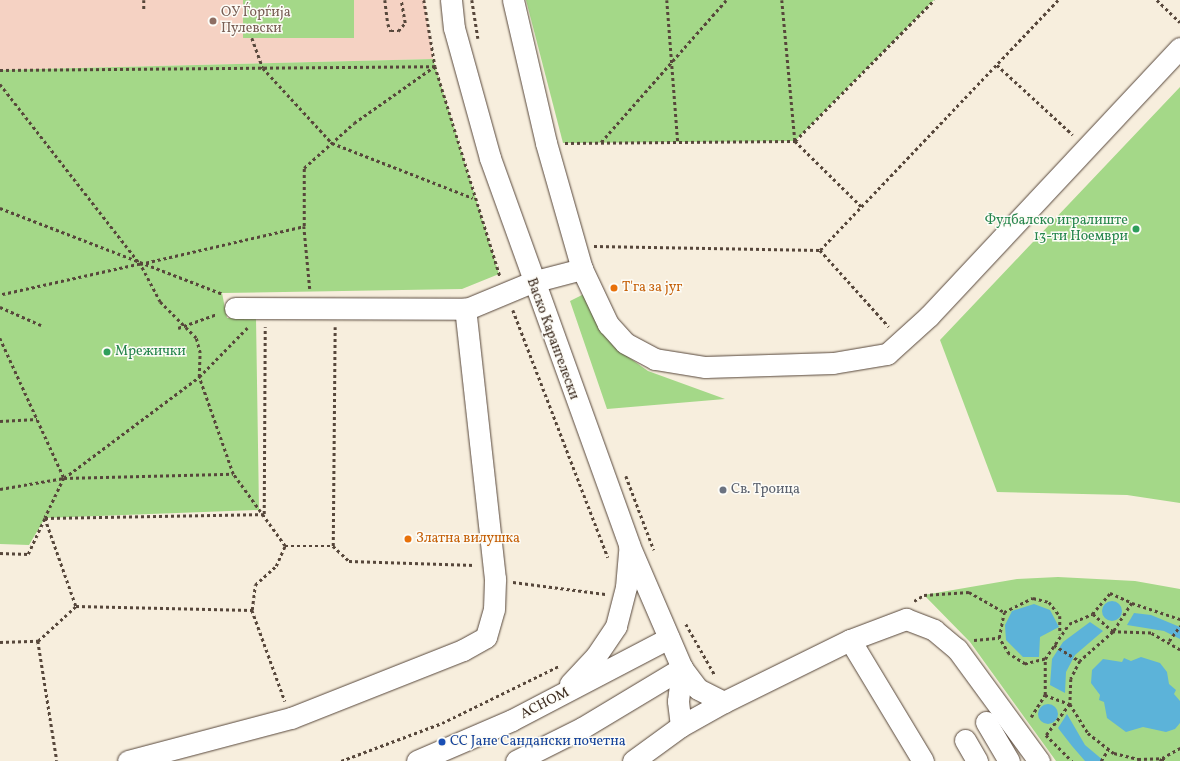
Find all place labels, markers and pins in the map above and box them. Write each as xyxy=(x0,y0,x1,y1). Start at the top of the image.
place label: ОУ Ѓорѓија Пулевски xyxy=(221,5,291,38)
marker: ОУ Ѓорѓија Пулевски xyxy=(208,16,218,26)
place label: Фудбалско игралиште 13-ти Ноември xyxy=(985,213,1128,246)
marker: Фудбалско игралиште 13-ти Ноември xyxy=(1131,224,1141,234)
place label: Т'га за југ xyxy=(622,280,682,296)
marker: Т'га за југ xyxy=(609,283,619,293)
place label: Мрежички xyxy=(115,344,186,360)
marker: Мрежички xyxy=(102,347,112,357)
place label: Св. Троица xyxy=(731,482,800,498)
marker: Св. Троица xyxy=(718,485,728,495)
place label: Златна вилушка xyxy=(416,531,520,547)
marker: Златна вилушка xyxy=(403,534,413,544)
place label: СС Јане Сандански почетна xyxy=(450,734,626,750)
marker: СС Јане Сандански почетна xyxy=(437,737,447,747)

